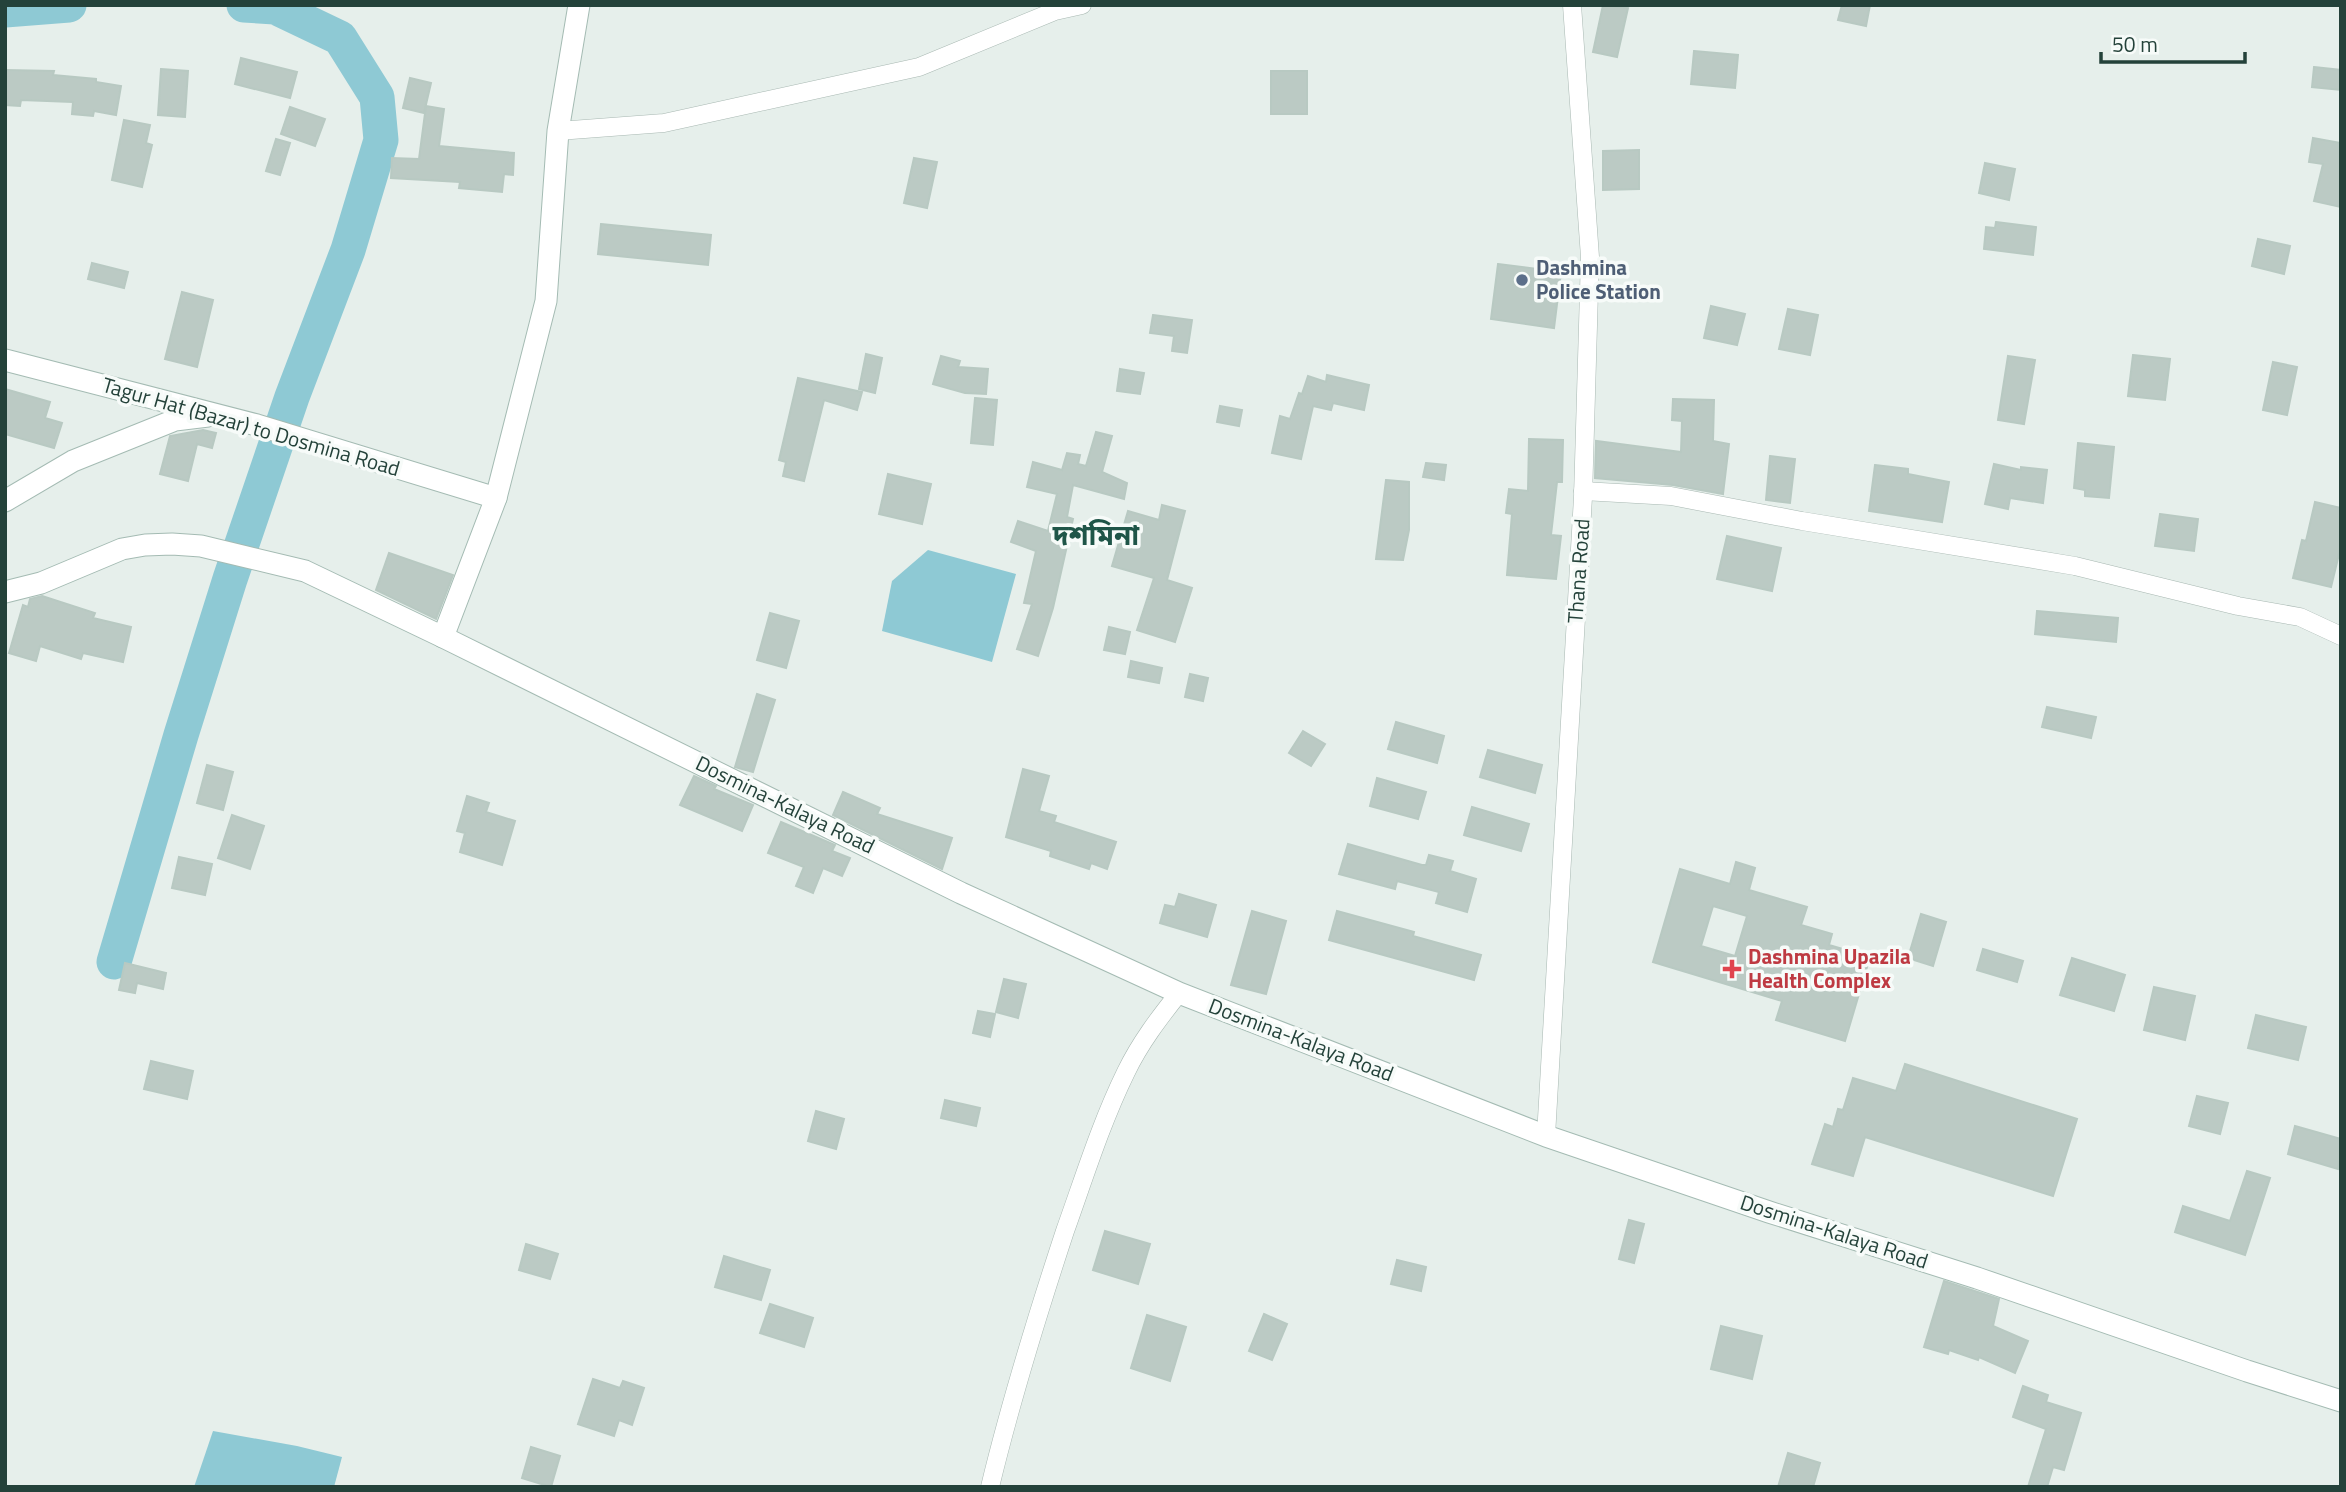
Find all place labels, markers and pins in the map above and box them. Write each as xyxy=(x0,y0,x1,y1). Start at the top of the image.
place label: Dashmina Police Station xyxy=(1536,251,1661,307)
marker: Dashmina Police Station xyxy=(1514,272,1530,288)
place label: Dashmina Upazila Health Complex xyxy=(1748,940,1911,996)
marker: Dashmina Upazila Health Complex xyxy=(1722,959,1742,979)

